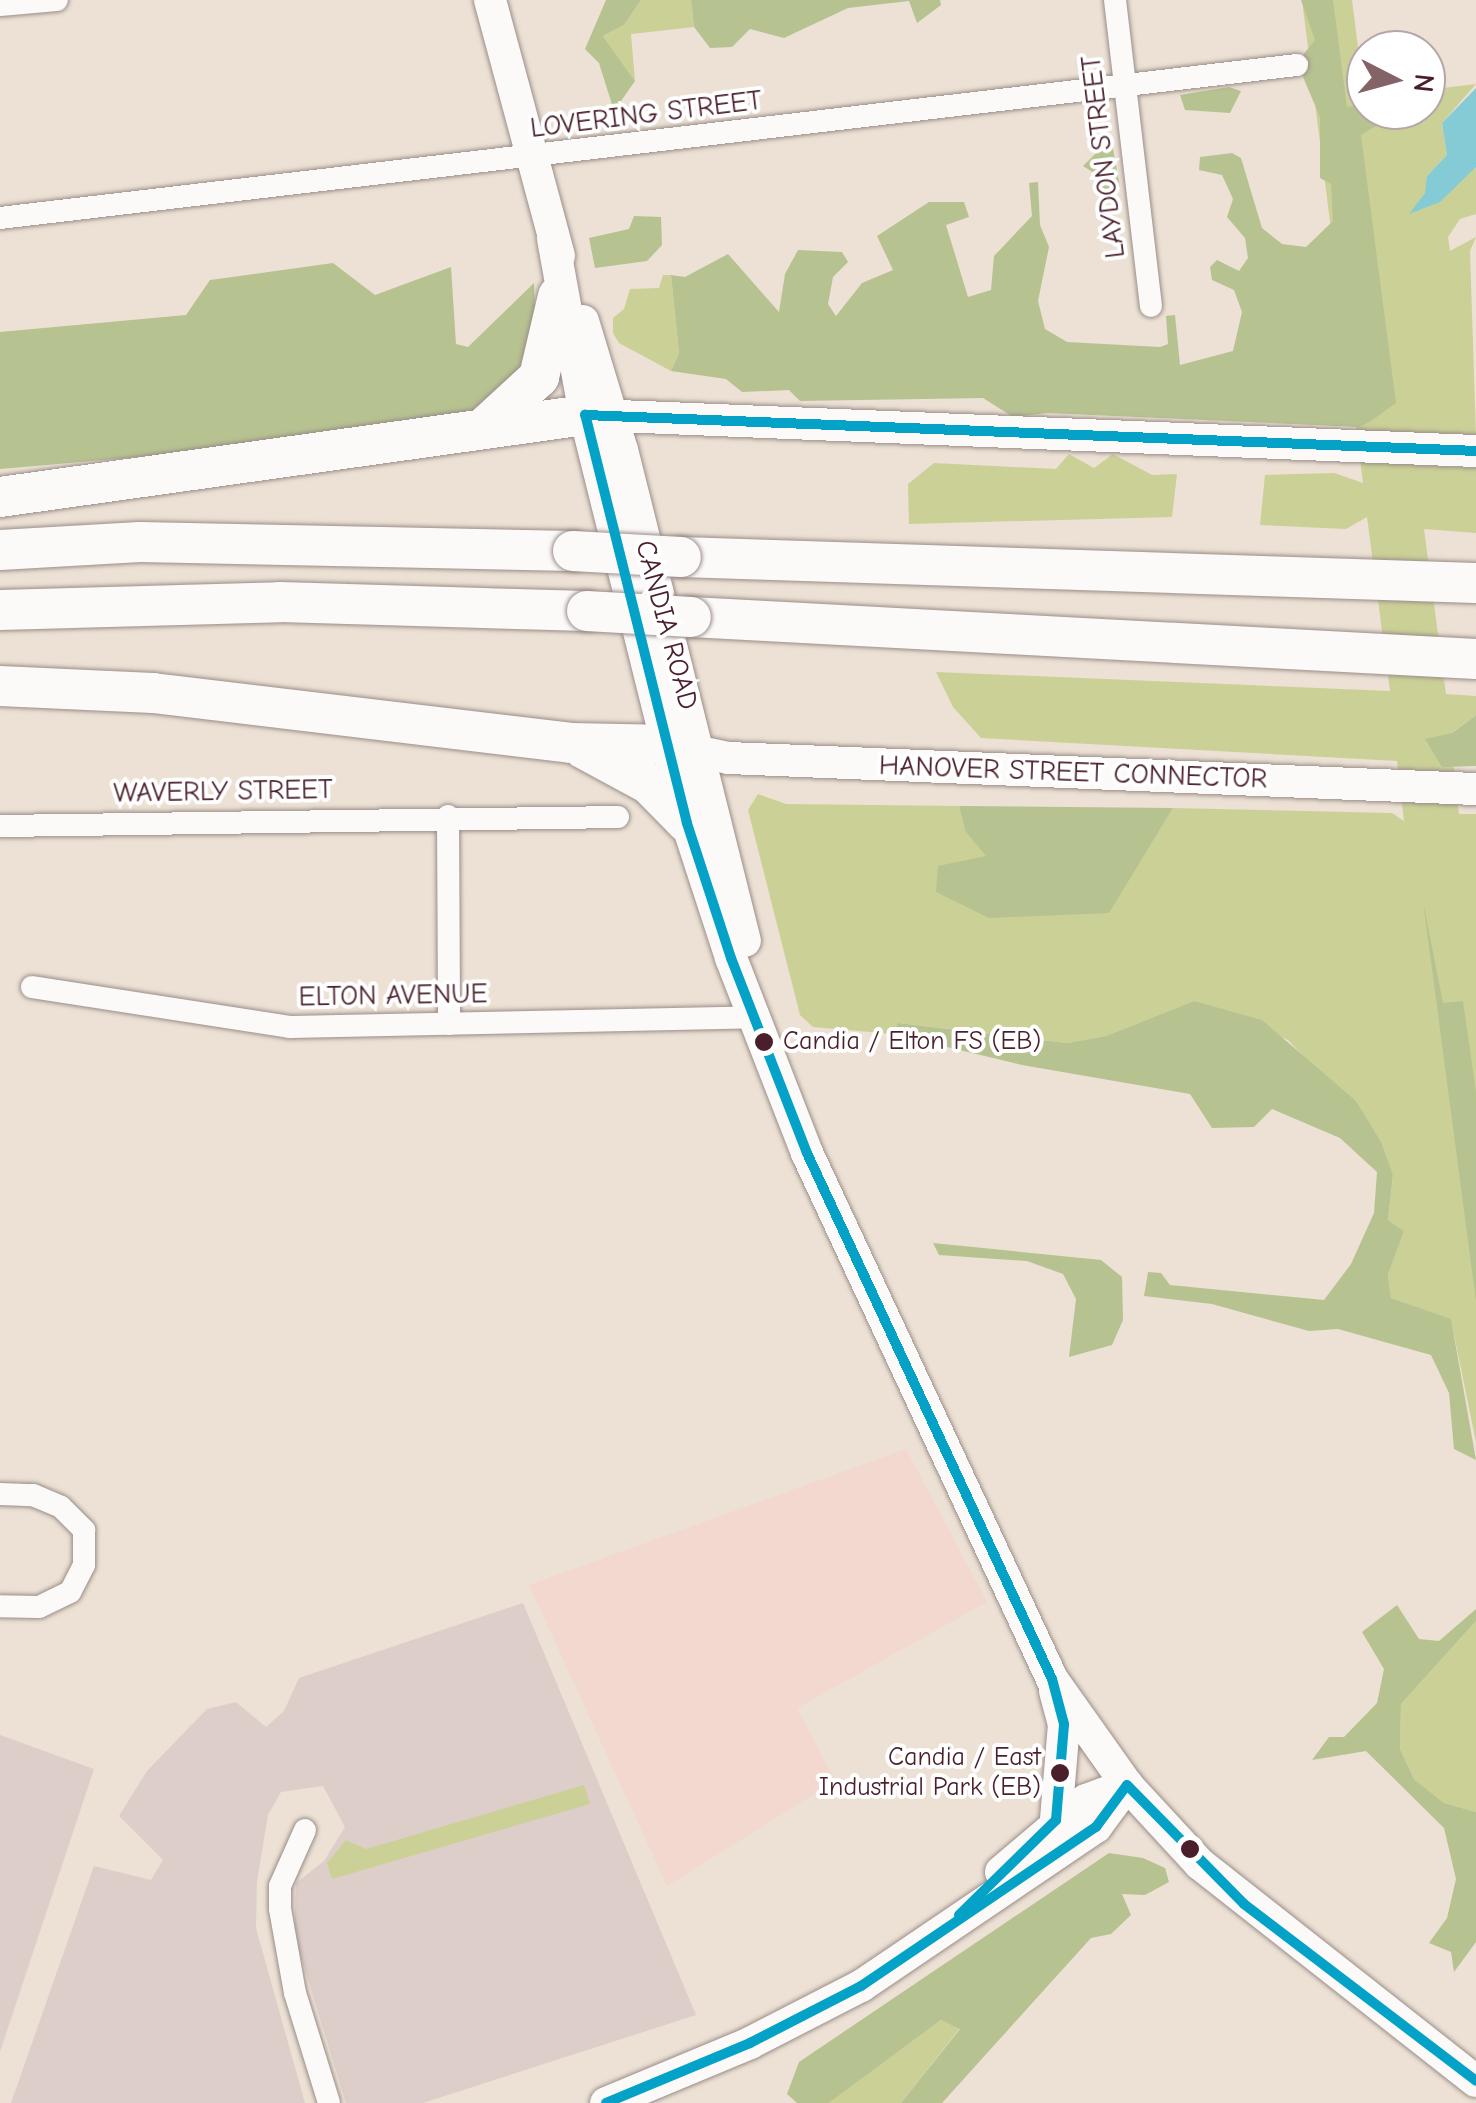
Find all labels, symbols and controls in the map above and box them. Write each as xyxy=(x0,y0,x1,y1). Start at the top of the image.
north arrow xyxy=(1346,30,1446,130)
street label: LAYDON STREET xyxy=(1074,54,1132,260)
text: N xyxy=(1407,72,1441,94)
street label: LOVERING STREET xyxy=(528,83,764,145)
street label: CANDIA ROAD xyxy=(628,537,706,713)
street label: HANOVER STREET CONNECTOR xyxy=(878,748,1268,796)
street label: WAVERLY STREET xyxy=(113,772,333,810)
street label: ELTON AVENUE xyxy=(298,977,488,1013)
place label: Candia / Elton FS (EB) xyxy=(783,1026,1041,1058)
marker: Candia / Elton FS (EB) xyxy=(754,1032,774,1052)
place label: Candia / East Industrial Park (EB) xyxy=(819,1742,1041,1804)
marker: Candia / East Industrial Park (EB) xyxy=(1050,1763,1070,1783)
unlabelled marker xyxy=(1180,1839,1200,1859)

